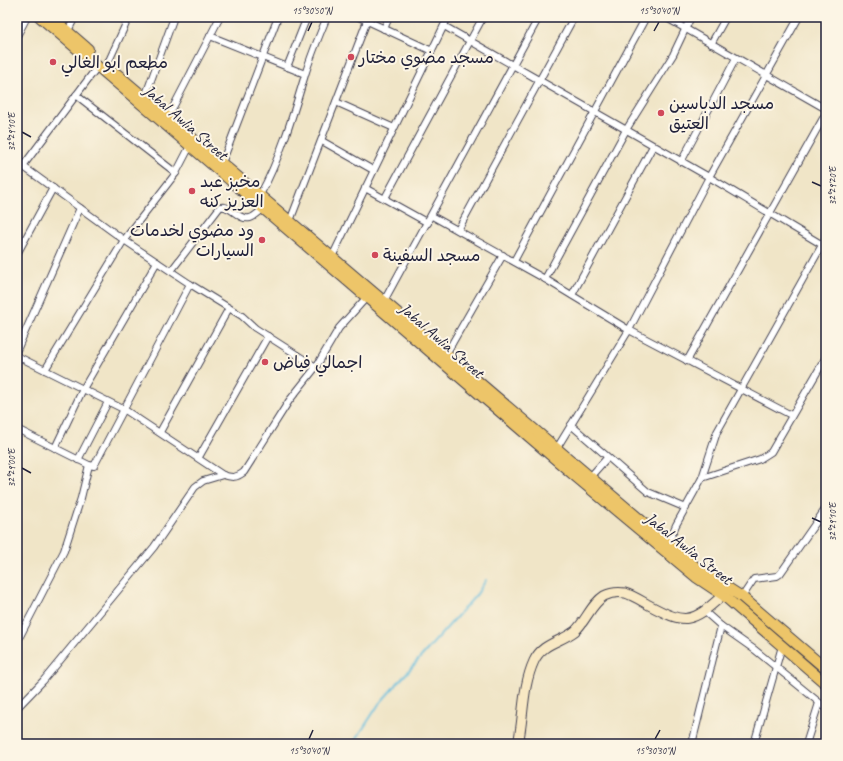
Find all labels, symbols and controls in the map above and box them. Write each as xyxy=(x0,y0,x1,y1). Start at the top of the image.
text: 15°30'50"N xyxy=(292,4,334,17)
text: 15°30'40"N xyxy=(639,4,681,17)
place label: مسجد مضوي مختار xyxy=(357,47,494,70)
place label: مطعم ابو الغالي xyxy=(61,52,168,77)
marker: مسجد مضوي مختار xyxy=(346,52,356,62)
marker: مطعم ابو الغالي xyxy=(48,57,58,67)
street label: Jabal Awlia Street xyxy=(138,79,234,166)
place label: مسجد الدباسين العتيق xyxy=(669,93,774,134)
marker: مسجد الدباسين العتيق xyxy=(656,108,666,118)
text: 32°29'10"E xyxy=(5,111,18,151)
text: 32°29'20"E xyxy=(826,165,839,205)
place label: مخبز عبد العزيز كنه xyxy=(200,171,264,212)
marker: مخبز عبد العزيز كنه xyxy=(187,186,197,196)
place label: ود مضوي لخدمات السيارات xyxy=(130,220,254,261)
marker: ود مضوي لخدمات السيارات xyxy=(257,235,267,245)
place label: مسجد السفينة xyxy=(383,245,480,266)
marker: مسجد السفينة xyxy=(370,250,380,260)
street label: Jabal Awlia Street xyxy=(394,297,490,384)
place label: اجمالي فياض xyxy=(273,352,363,377)
marker: اجمالي فياض xyxy=(260,357,270,367)
text: 32°29'00"E xyxy=(5,447,18,487)
text: 32°29'10"E xyxy=(826,501,839,541)
street label: Jabal Awlia Street xyxy=(640,507,739,591)
text: 15°30'40"N xyxy=(289,744,331,757)
text: 15°30'30"N xyxy=(635,744,677,757)

